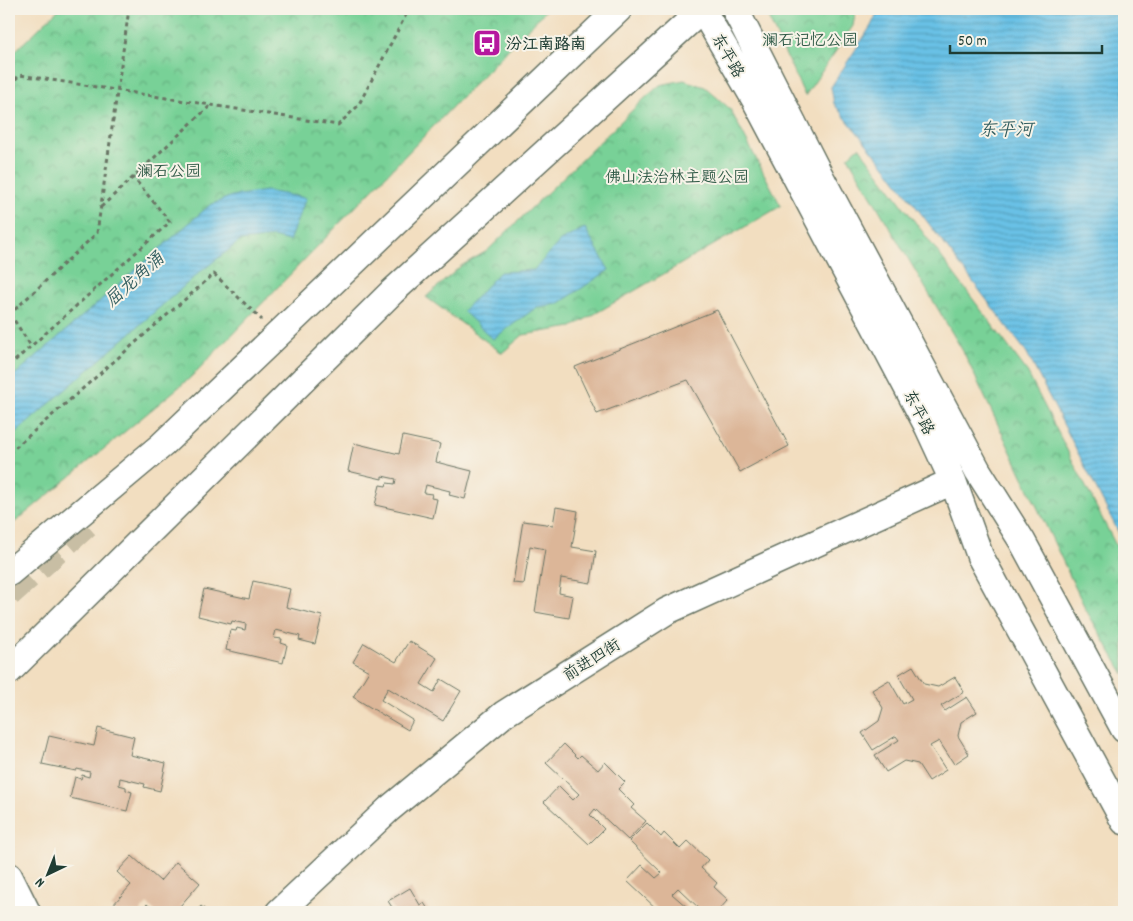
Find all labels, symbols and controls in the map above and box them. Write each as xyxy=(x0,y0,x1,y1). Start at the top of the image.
scale bar xyxy=(950,22,1103,54)
bus stop icon: 汾江南路南 xyxy=(472,28,502,58)
street label: 东平路 xyxy=(705,30,749,83)
park label: 澜石记忆公园 xyxy=(762,30,858,53)
text: 50 m xyxy=(958,31,987,53)
place label: 汾江南路南 xyxy=(506,34,586,57)
water label: 东平河 xyxy=(979,119,1036,144)
park label: 澜石公园 xyxy=(137,161,201,184)
park label: 佛山法治林主题公园 xyxy=(605,167,749,190)
water label: 屈龙角涌 xyxy=(101,247,172,314)
street label: 东平路 xyxy=(897,387,939,440)
street label: 前进四街 xyxy=(559,634,626,688)
north arrow xyxy=(22,848,72,898)
text: N xyxy=(31,872,50,892)

